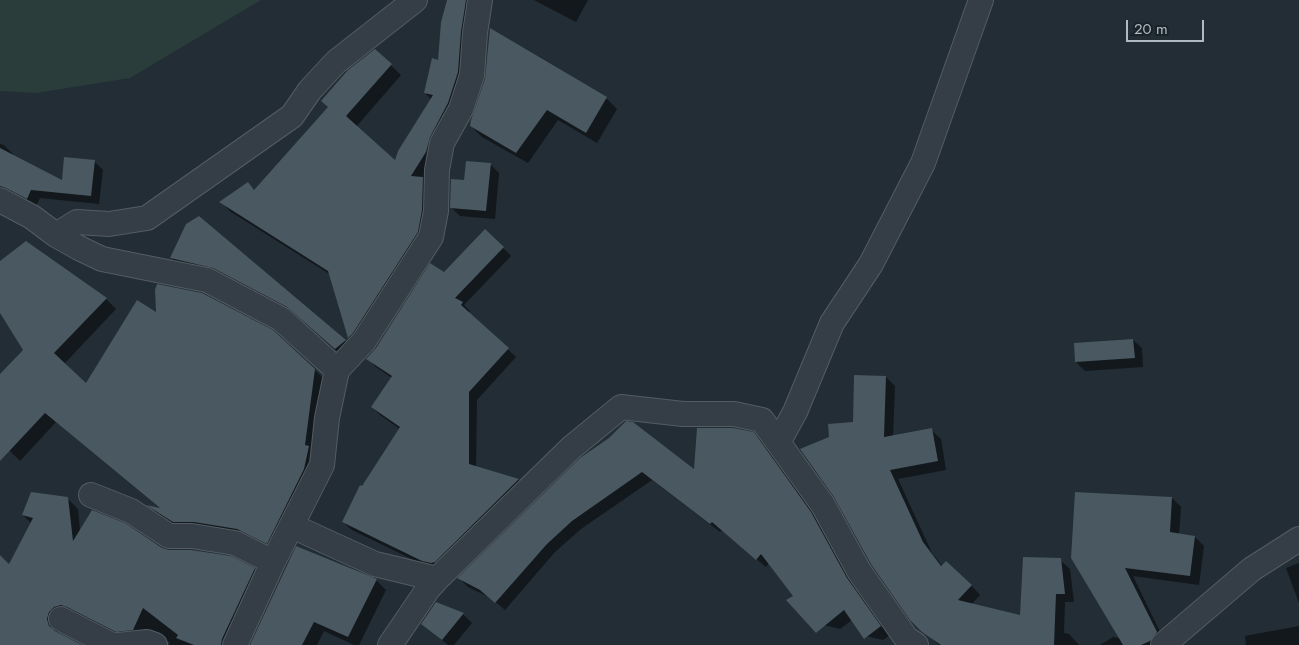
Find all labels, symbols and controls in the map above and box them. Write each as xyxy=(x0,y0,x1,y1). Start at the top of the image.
scale bar xyxy=(1129,10,1206,42)
text: 20 m xyxy=(1134,18,1168,40)

